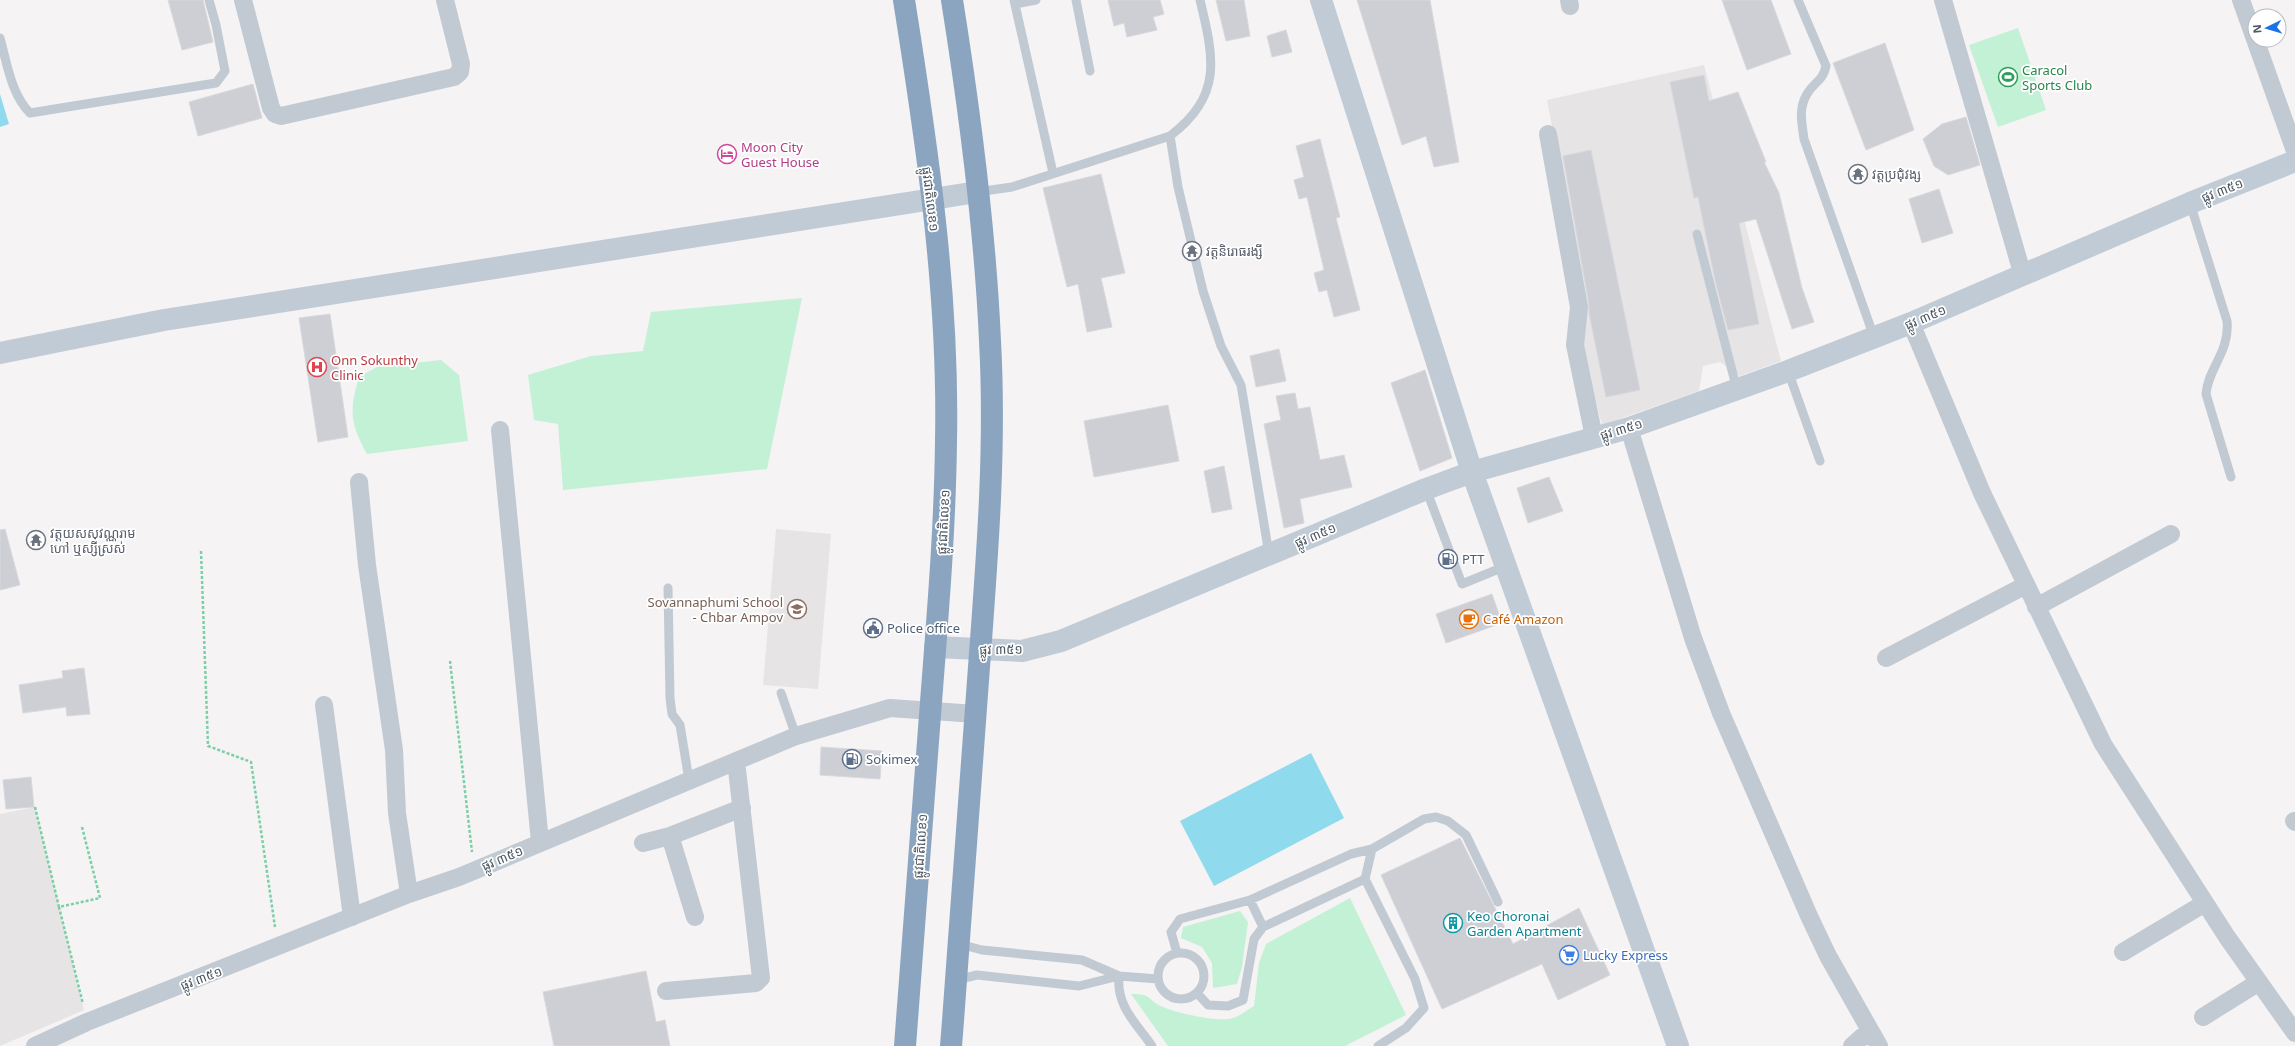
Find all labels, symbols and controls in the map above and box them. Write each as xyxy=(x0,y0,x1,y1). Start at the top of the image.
north arrow xyxy=(2247,8,2287,48)
text: N xyxy=(2249,24,2264,34)
place label: Caracol Sports Club xyxy=(2022,61,2092,94)
sports icon: Caracol Sports Club xyxy=(1997,66,2019,88)
place label: Moon City Guest House xyxy=(741,138,819,171)
hotel icon: Moon City Guest House xyxy=(716,143,738,165)
temple icon: វត្តប្រជុំវង្ស xyxy=(1847,163,1869,185)
place label: វត្តប្រជុំវង្ស xyxy=(1872,165,1921,183)
street label: ផ្លូវជាតិលេខ១ xyxy=(915,166,944,233)
street label: ផ្លូវ ៣៥១ xyxy=(2198,173,2247,209)
temple icon: វត្តនិរោធរង្សី xyxy=(1181,240,1203,262)
place label: វត្តនិរោធរង្សី xyxy=(1206,242,1263,260)
street label: ផ្លូវ ៣៥១ xyxy=(1901,300,1950,336)
place label: Onn Sokunthy Clinic xyxy=(331,351,418,384)
hospital icon: Onn Sokunthy Clinic xyxy=(306,356,328,378)
street label: ផ្លូវ ៣៥១ xyxy=(1598,414,1645,447)
street label: ផ្លូវជាតិលេខ១ xyxy=(932,489,957,555)
street label: ផ្លូវ ៣៥១ xyxy=(1291,518,1340,554)
place label: វត្តយសសុវណ្ណរាម ហៅ ឬស្សីស្រស់ xyxy=(50,524,136,557)
temple icon: វត្តយសសុវណ្ណរាម ហៅ ឬស្សីស្រស់ xyxy=(25,529,47,551)
fuel station icon: PTT xyxy=(1437,548,1459,570)
place label: PTT xyxy=(1462,550,1485,568)
place label: Sovannaphumi School - Chbar Ampov xyxy=(648,593,783,626)
school or university icon: Sovannaphumi School - Chbar Ampov xyxy=(786,598,808,620)
cafe icon: Café Amazon xyxy=(1458,608,1480,630)
place label: Café Amazon xyxy=(1483,610,1563,628)
public building icon: Police office xyxy=(862,617,884,639)
place label: Police office xyxy=(887,619,960,637)
street label: ផ្លូវ ៣៥១ xyxy=(979,640,1023,661)
fuel station icon: Sokimex xyxy=(841,748,863,770)
place label: Sokimex xyxy=(866,750,918,768)
street label: ផ្លូវជាតិលេខ១ xyxy=(909,813,934,879)
street label: ផ្លូវ ៣៥១ xyxy=(478,841,527,877)
place label: Keo Choronai Garden Apartment xyxy=(1467,907,1582,940)
building icon: Keo Choronai Garden Apartment xyxy=(1442,912,1464,934)
supermarket icon: Lucky Express xyxy=(1558,944,1580,966)
place label: Lucky Express xyxy=(1583,946,1668,964)
street label: ផ្លូវ ៣៥១ xyxy=(177,962,226,997)

